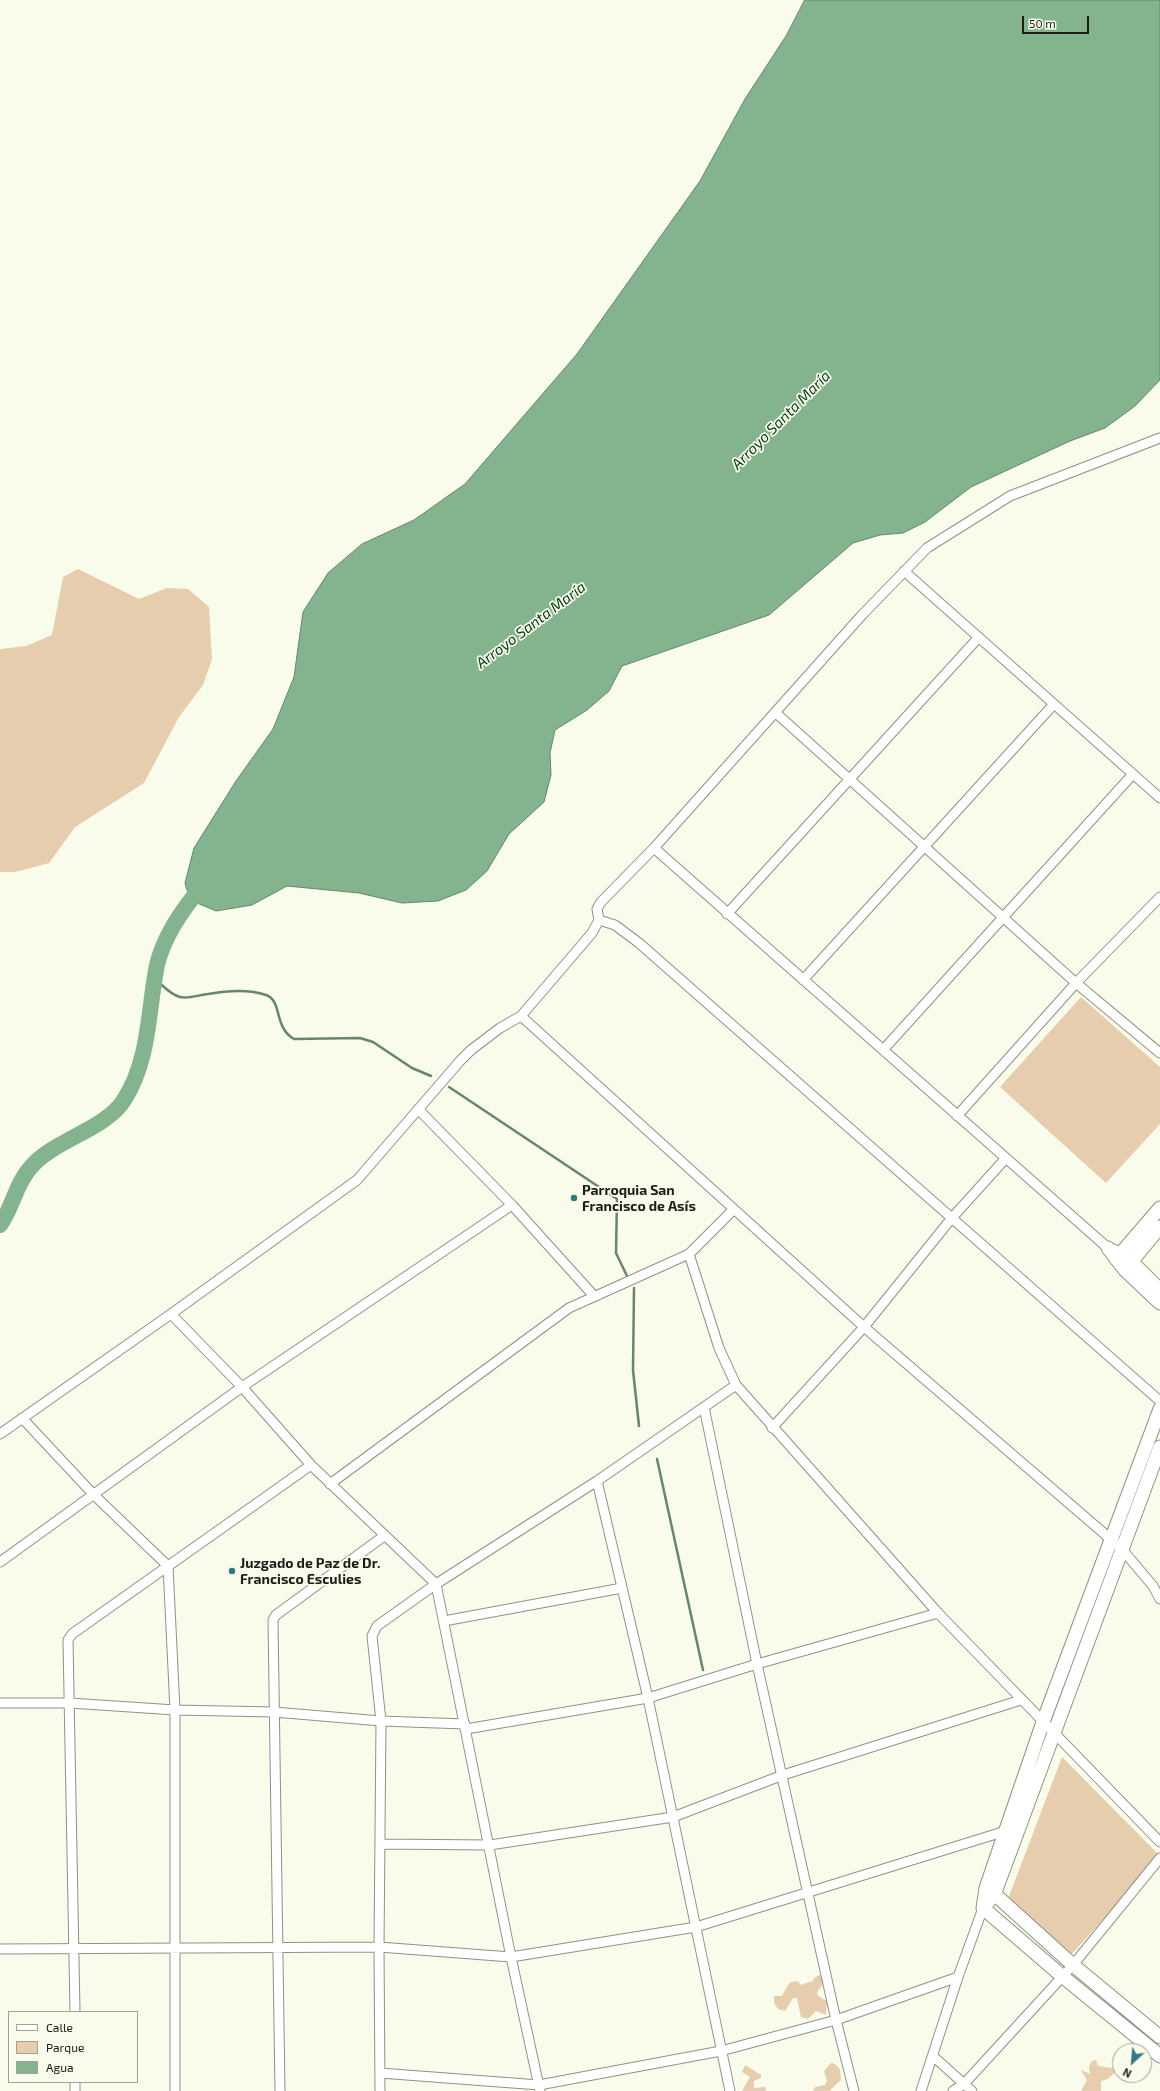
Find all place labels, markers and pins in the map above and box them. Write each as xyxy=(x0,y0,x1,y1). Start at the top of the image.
place label: Parroquia San Francisco de Asís xyxy=(582,1182,696,1214)
marker: Parroquia San Francisco de Asís xyxy=(569,1193,579,1203)
place label: Juzgado de Paz de Dr. Francisco Esculies xyxy=(240,1555,380,1588)
marker: Juzgado de Paz de Dr. Francisco Esculies xyxy=(227,1566,237,1576)

